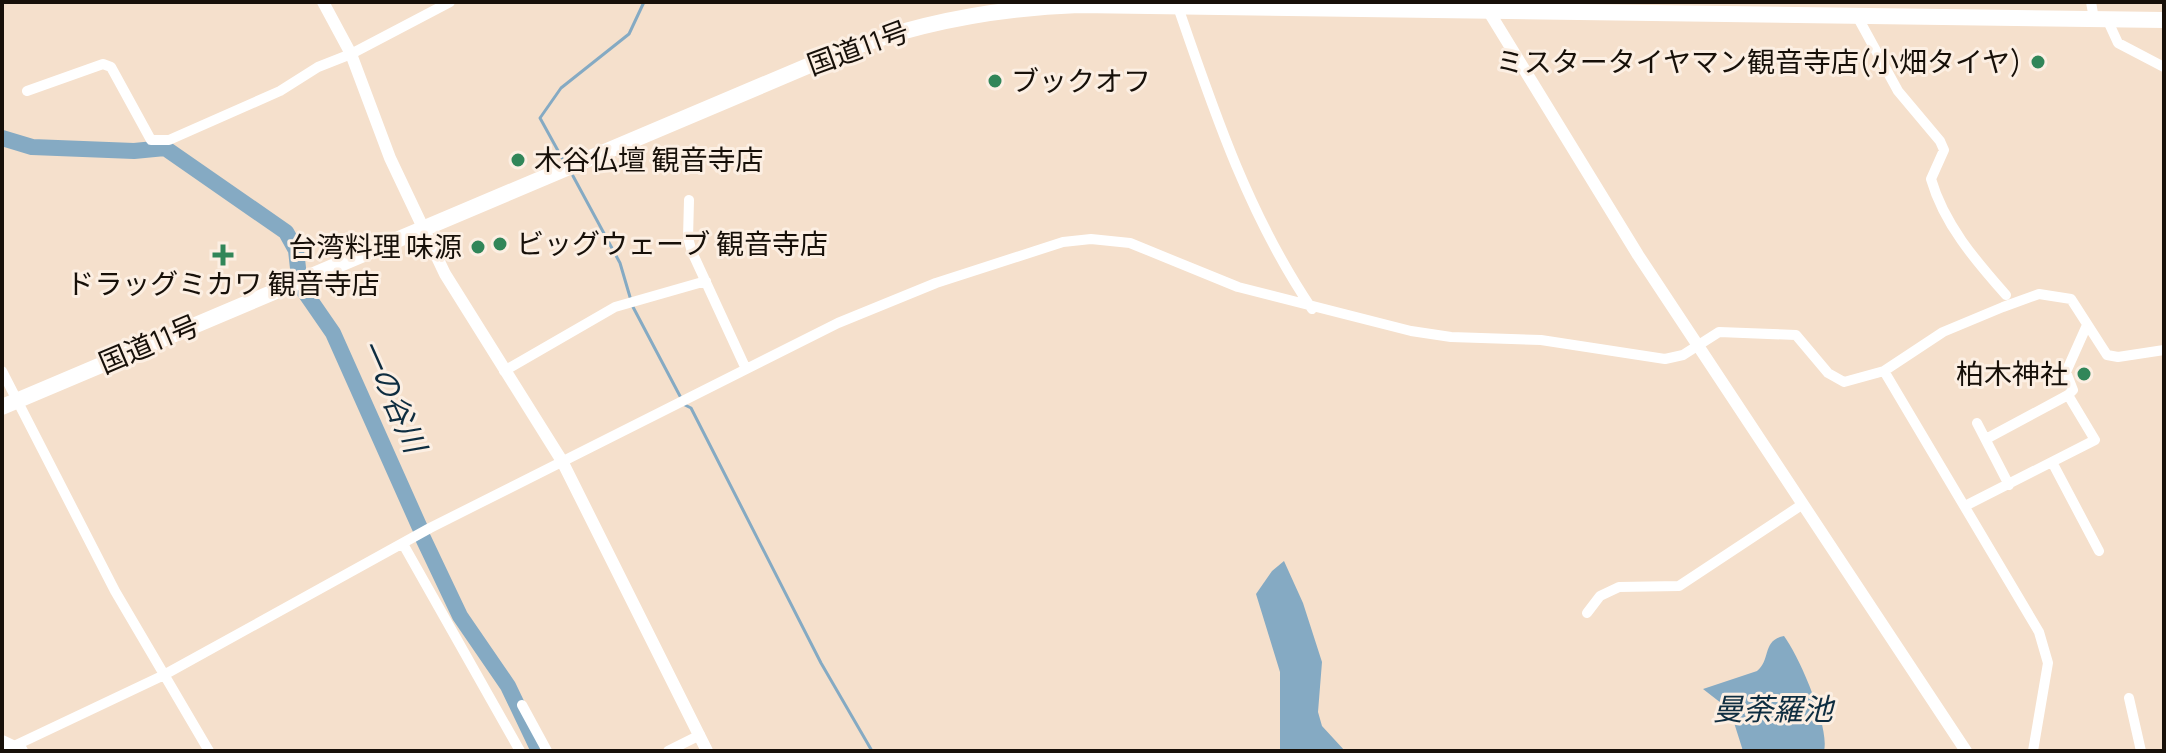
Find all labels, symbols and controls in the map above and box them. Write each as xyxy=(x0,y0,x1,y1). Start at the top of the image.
street label: 国道11号 xyxy=(801,11,914,83)
place label: ミスタータイヤマン観音寺店(小畑タイヤ) xyxy=(1496,42,2022,80)
marker: ミスタータイヤマン観音寺店(小畑タイヤ) xyxy=(2029,53,2047,71)
place label: ブックオフ xyxy=(1011,61,1151,99)
marker: ブックオフ xyxy=(986,72,1004,90)
place label: 木谷仏壇 観音寺店 xyxy=(534,140,764,178)
marker: 木谷仏壇 観音寺店 xyxy=(509,151,527,169)
place label: ビッグウェーブ 観音寺店 xyxy=(516,224,828,262)
place label: 台湾料理 味源 xyxy=(288,227,462,265)
marker: ビッグウェーブ 観音寺店 xyxy=(491,235,509,253)
marker: 台湾料理 味源 xyxy=(469,238,487,256)
marker: ドラッグミカワ 観音寺店 xyxy=(214,246,232,264)
place label: ドラッグミカワ 観音寺店 xyxy=(66,264,380,302)
street label: 国道11号 xyxy=(92,305,205,381)
water label: 一の谷川 xyxy=(350,332,438,461)
place label: 柏木神社 xyxy=(1956,354,2068,392)
marker: 柏木神社 xyxy=(2075,365,2093,383)
water label: 曼荼羅池 xyxy=(1713,688,1836,729)

